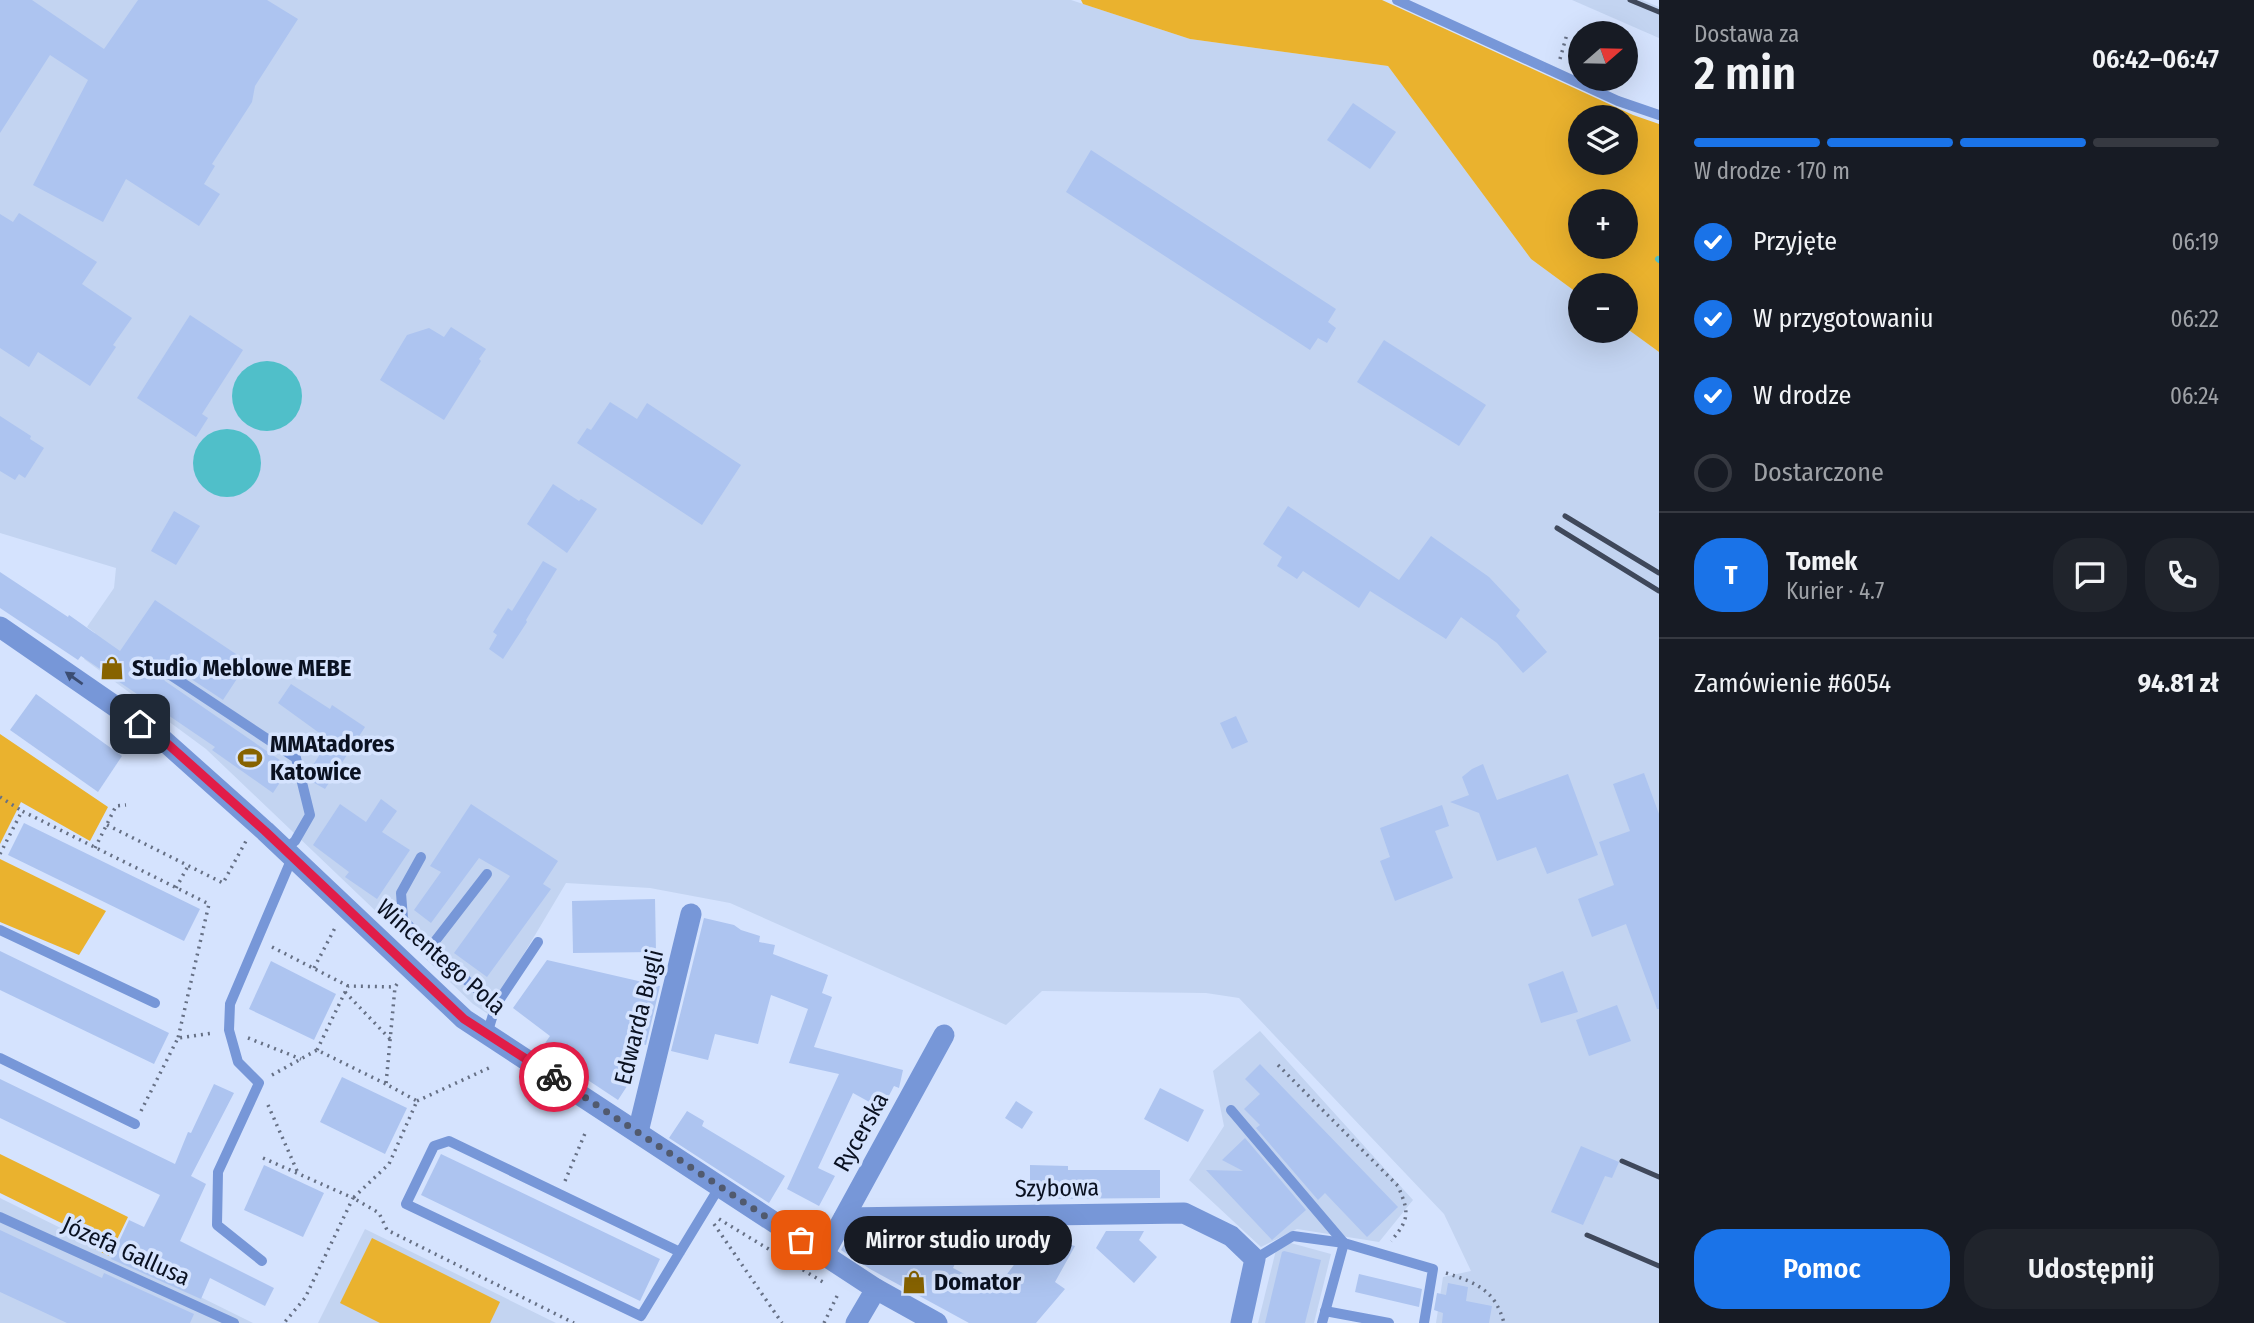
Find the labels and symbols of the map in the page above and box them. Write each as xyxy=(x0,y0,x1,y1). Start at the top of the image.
north arrow xyxy=(1568,21,1638,91)
shop icon: Studio Meblowe MEBE xyxy=(98,654,126,682)
place label: Studio Meblowe MEBE xyxy=(132,654,351,682)
one-way arrow xyxy=(64,672,84,685)
pin xyxy=(110,694,170,754)
place label: MMAtadores Katowice xyxy=(270,730,395,786)
sports icon: MMAtadores Katowice xyxy=(236,744,264,772)
street label: Wincentego Pola xyxy=(371,893,511,1021)
street label: Edwarda Bugli xyxy=(609,947,669,1087)
courier xyxy=(519,1042,589,1112)
street label: Rycerska xyxy=(828,1088,894,1176)
street label: Szybowa xyxy=(1015,1173,1099,1203)
street label: Józefa Gallusa xyxy=(58,1210,194,1292)
pin xyxy=(771,1210,831,1270)
callout: Mirror studio urody xyxy=(843,1216,1070,1264)
shop icon: Domator xyxy=(900,1268,928,1296)
place label: Domator xyxy=(934,1268,1021,1296)

